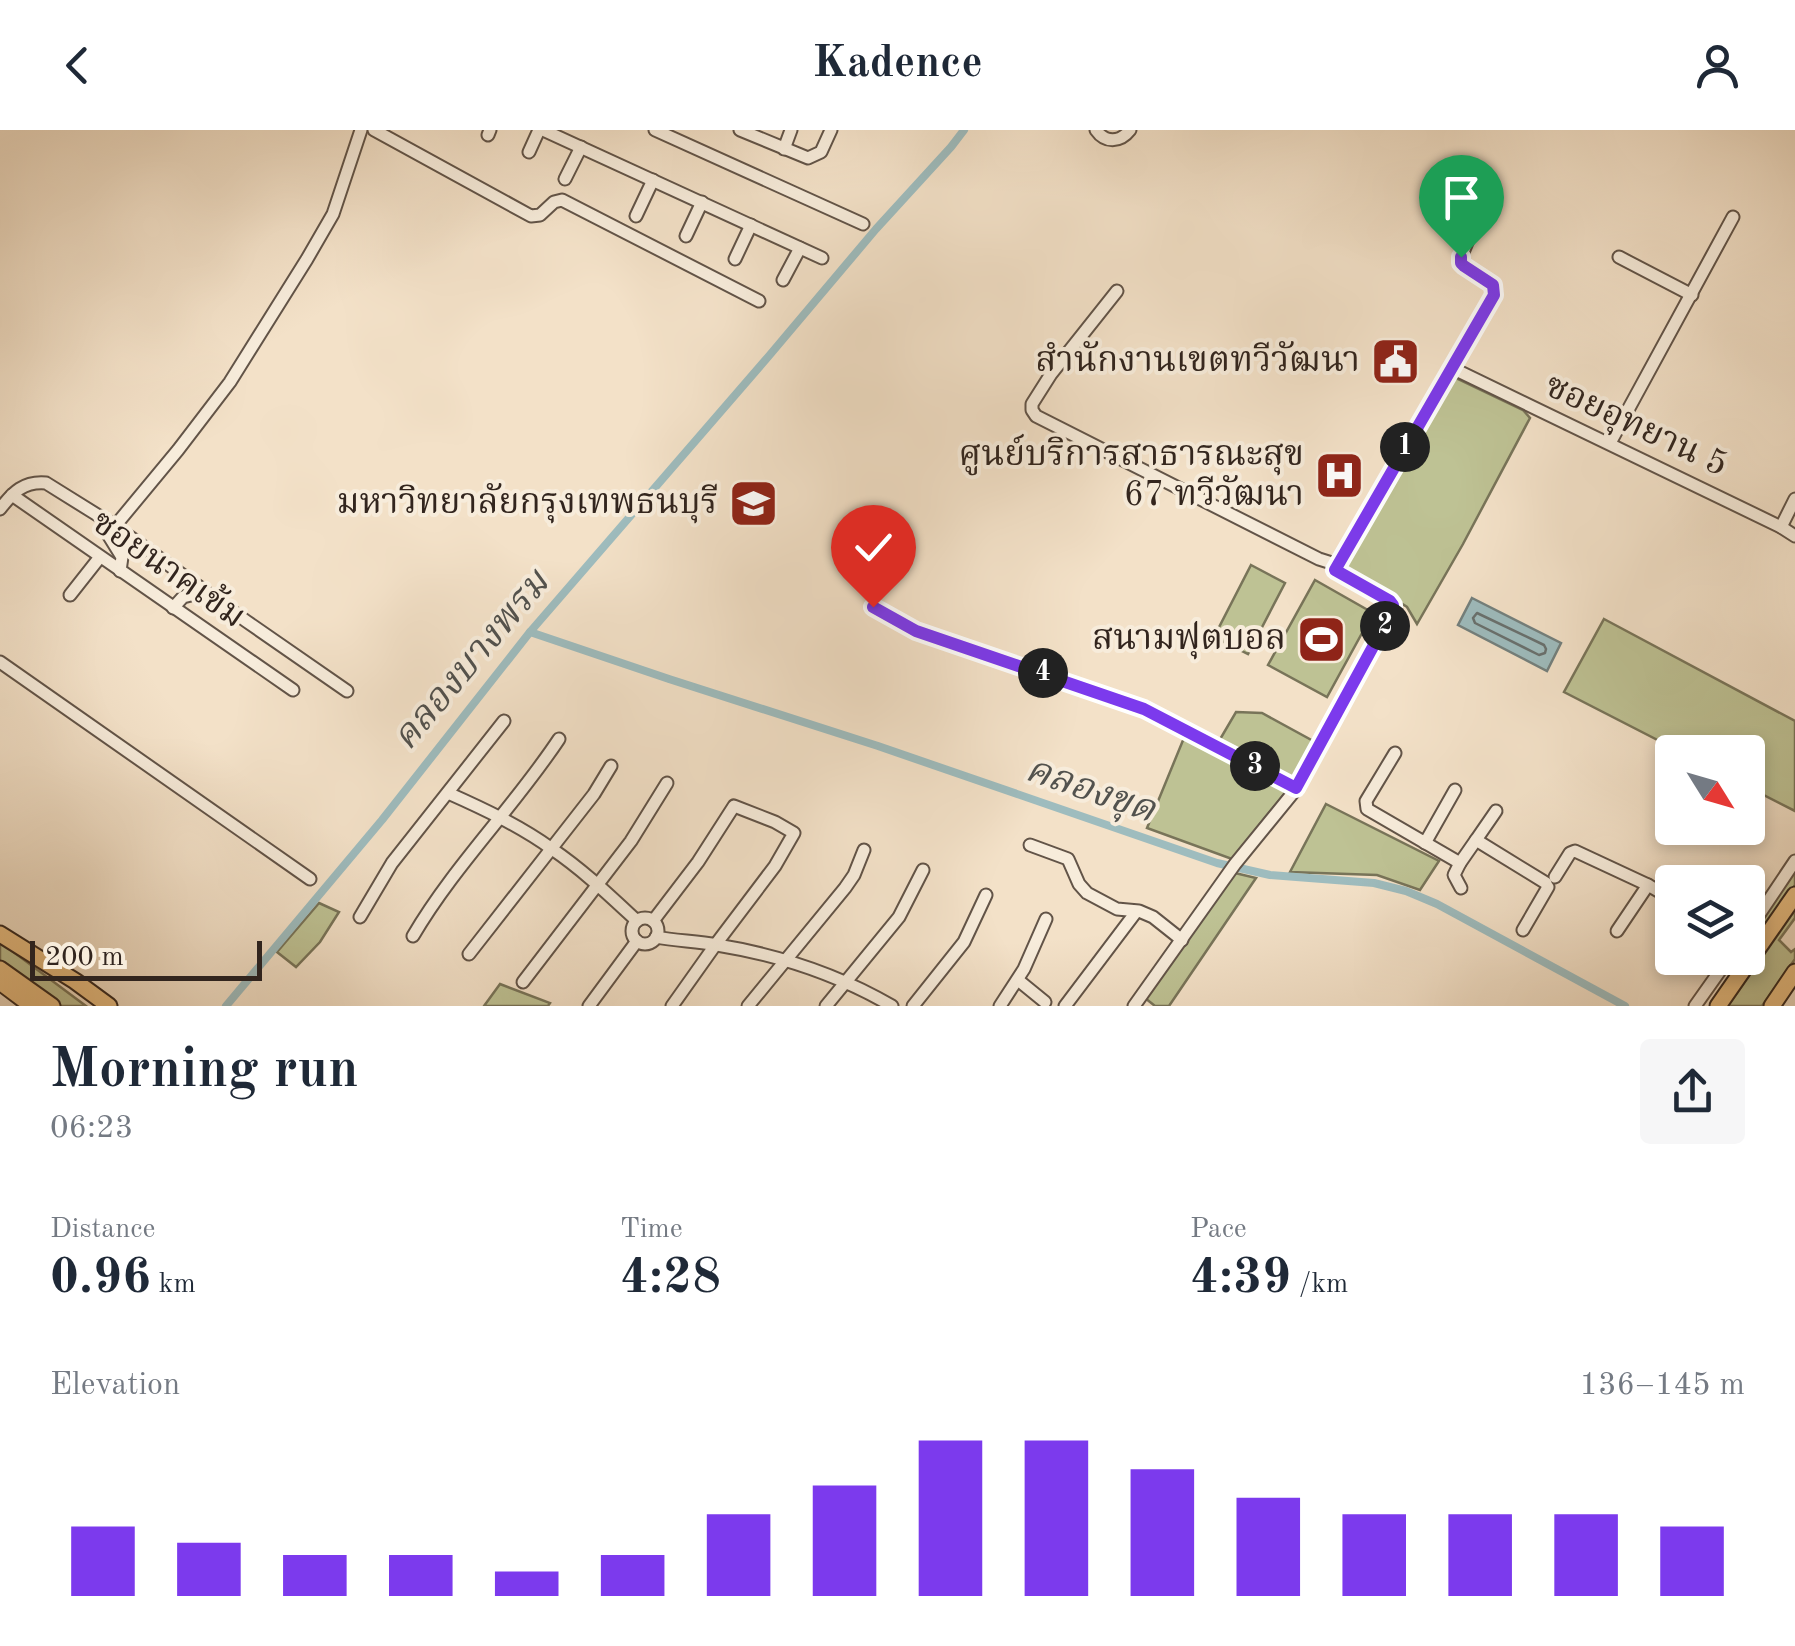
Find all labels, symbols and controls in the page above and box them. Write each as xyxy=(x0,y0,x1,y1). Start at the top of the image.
icon: back xyxy=(50,38,105,93)
icon: person xyxy=(1690,38,1745,93)
text: Kadence xyxy=(812,42,983,87)
pin xyxy=(1419,155,1504,258)
icon: arrive xyxy=(1434,170,1489,225)
public building icon: สำนักงานเขตทวีวัฒนา xyxy=(1369,335,1421,387)
place label: สำนักงานเขตทวีวัฒนา xyxy=(1035,340,1360,379)
street label: ซอยอุทยาน 5 xyxy=(1538,369,1733,486)
pin: 1 xyxy=(1380,422,1430,472)
place label: ศูนย์บริการสาธารณะสุข 67 ทวีวัฒนา xyxy=(958,433,1304,513)
text: 1 xyxy=(1397,433,1413,461)
hospital icon: ศูนย์บริการสาธารณะสุข 67 ทวีวัฒนา xyxy=(1313,449,1365,501)
school or university icon: มหาวิทยาลัยกรุงเทพธนบุรี xyxy=(727,477,779,529)
place label: มหาวิทยาลัยกรุงเทพธนบุรี xyxy=(337,482,718,524)
street label: ซอยนาคเข้ม xyxy=(85,500,254,635)
pin xyxy=(831,505,916,608)
icon: check xyxy=(846,520,901,575)
water label: คลองบางพรม xyxy=(387,563,559,758)
pin: 2 xyxy=(1360,601,1410,651)
text: 2 xyxy=(1377,612,1393,640)
sports icon: สนามฟุตบอล xyxy=(1295,613,1347,665)
place label: สนามฟุตบอล xyxy=(1092,621,1286,660)
pin: 4 xyxy=(1018,648,1068,698)
text: 4 xyxy=(1035,659,1051,687)
north arrow xyxy=(1655,735,1765,845)
map controls xyxy=(1655,735,1765,975)
pin: 3 xyxy=(1230,741,1280,791)
water label: คลองขุด xyxy=(1020,751,1161,834)
text: 3 xyxy=(1247,752,1263,780)
button: layers xyxy=(1655,865,1765,975)
scale bar xyxy=(30,936,262,980)
text: 200 m xyxy=(45,944,124,972)
button: share xyxy=(1640,1039,1745,1144)
text: Morning run xyxy=(50,1044,359,1099)
text: 06:23 xyxy=(50,1113,133,1145)
text: Distance xyxy=(50,1216,155,1244)
text: Time xyxy=(620,1216,683,1244)
text: Pace xyxy=(1190,1216,1247,1244)
text: 0.96 xyxy=(50,1254,151,1304)
text: 4:28 xyxy=(620,1254,721,1304)
text: 4:39 xyxy=(1190,1254,1291,1304)
text: km xyxy=(151,1271,196,1299)
text: /km xyxy=(1291,1271,1348,1299)
text: Elevation xyxy=(50,1370,180,1402)
text: 136–145 m xyxy=(1579,1370,1745,1402)

